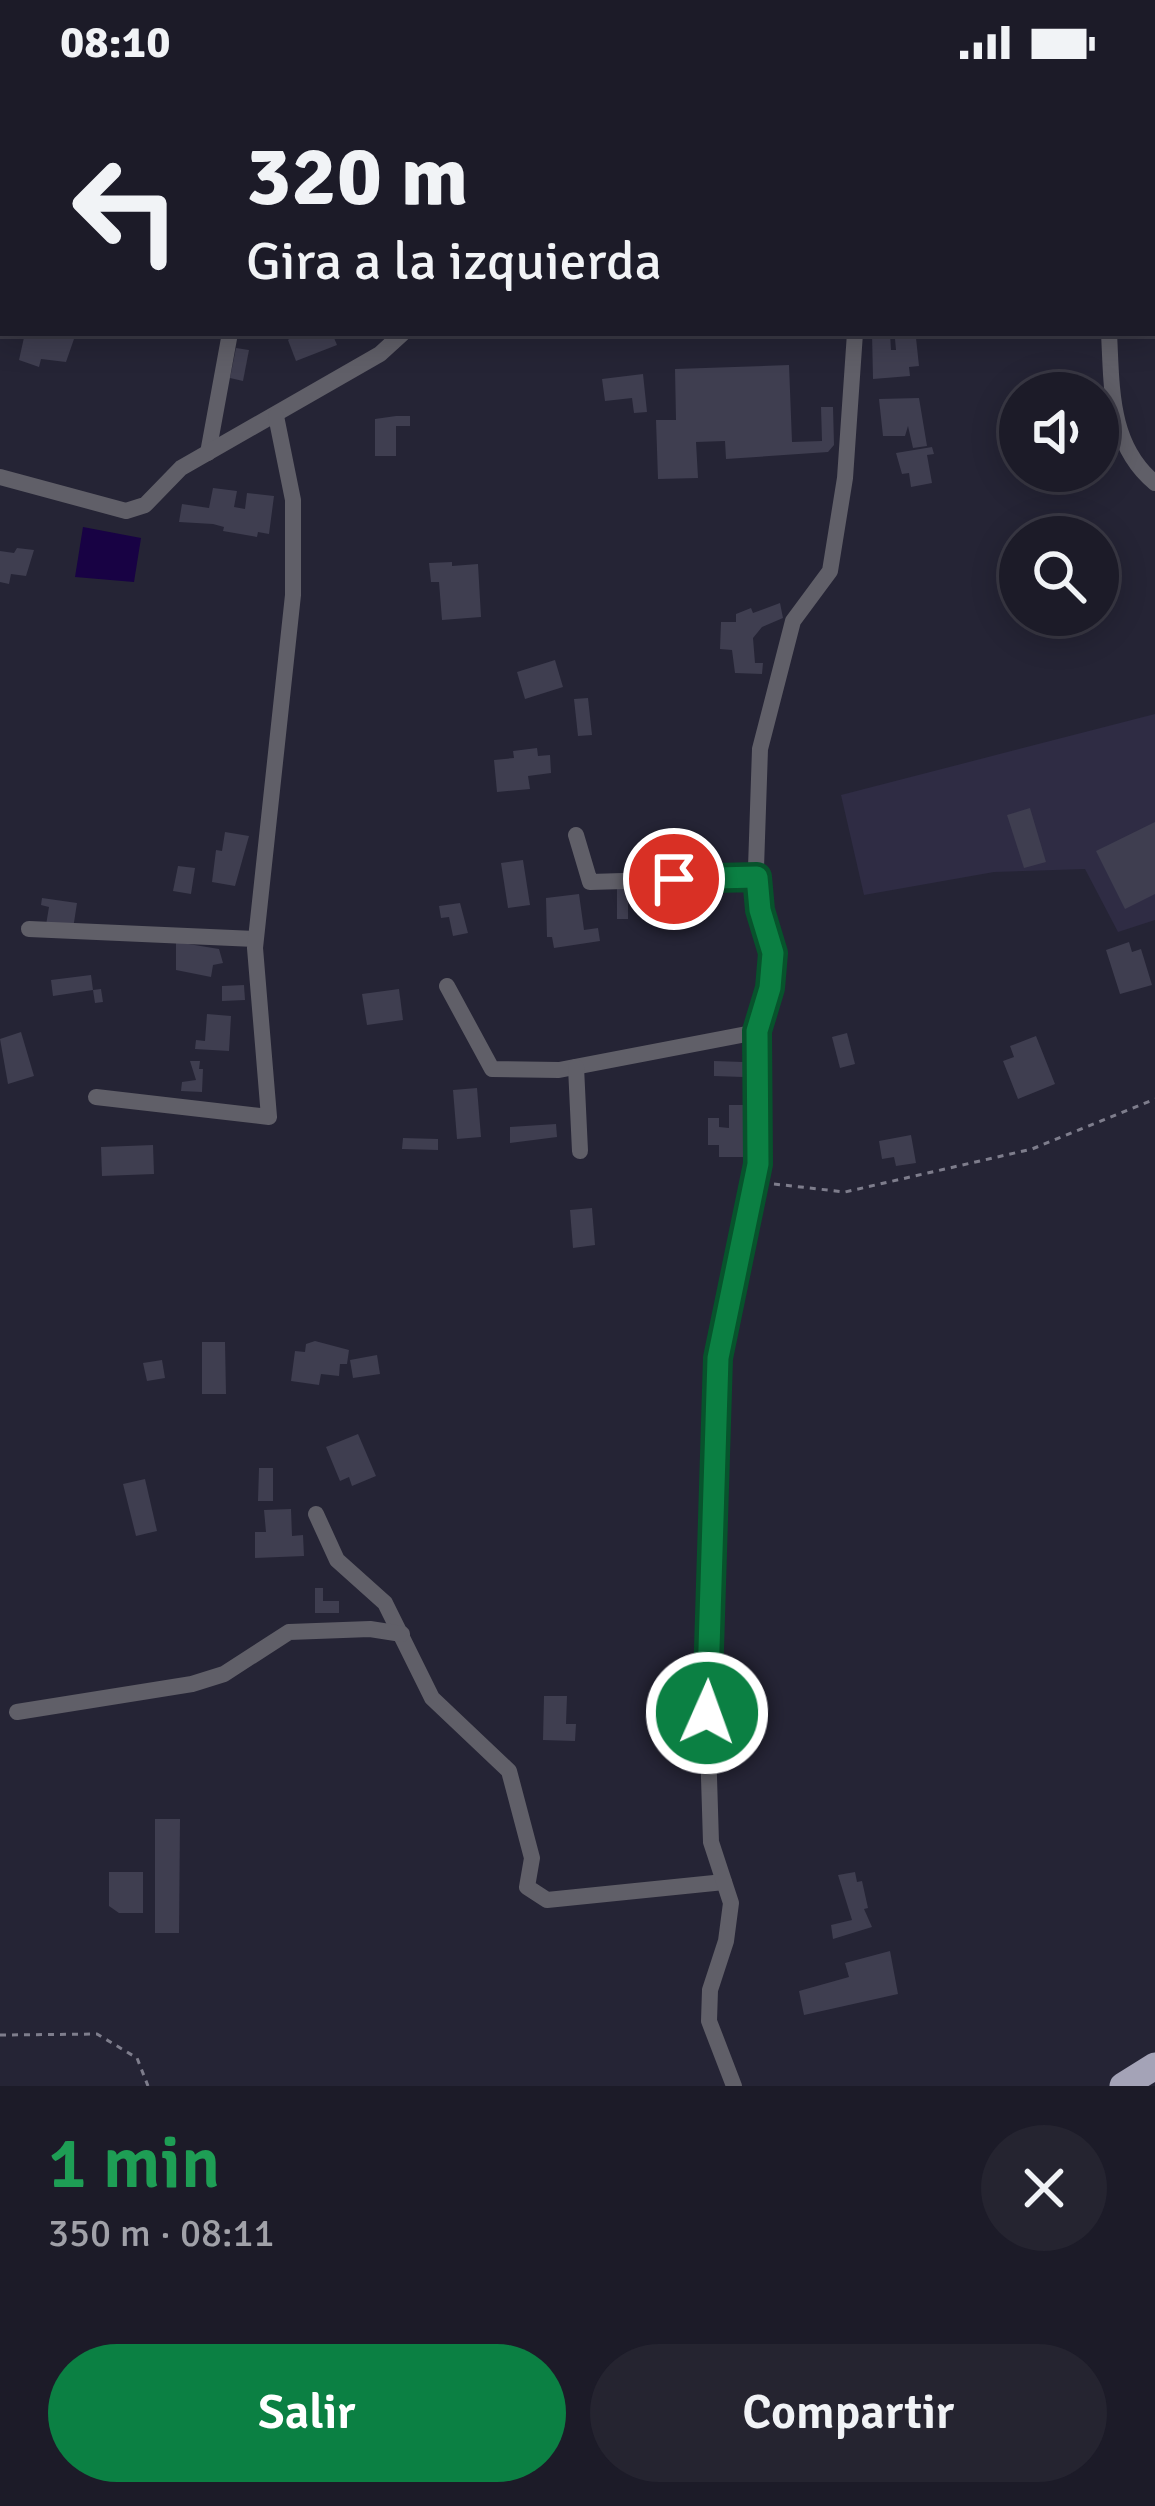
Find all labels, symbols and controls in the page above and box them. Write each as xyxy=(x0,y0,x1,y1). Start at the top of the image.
text: 08:10 xyxy=(60,15,170,70)
text: 320 m xyxy=(246,125,468,229)
icon: left xyxy=(48,132,204,288)
text: Gira a la izquierda xyxy=(246,228,662,295)
map controls xyxy=(999,372,1119,636)
button: sound xyxy=(999,372,1119,492)
button: search xyxy=(999,516,1119,636)
pin xyxy=(623,828,725,930)
icon: arrive xyxy=(641,846,707,912)
position arrow xyxy=(644,1650,770,1776)
text: 1 min xyxy=(48,2119,220,2208)
button: close xyxy=(981,2125,1107,2251)
text: 350 m · 08:11 xyxy=(48,2209,275,2257)
button: Salir xyxy=(48,2344,566,2482)
button: Compartir xyxy=(590,2344,1107,2482)

